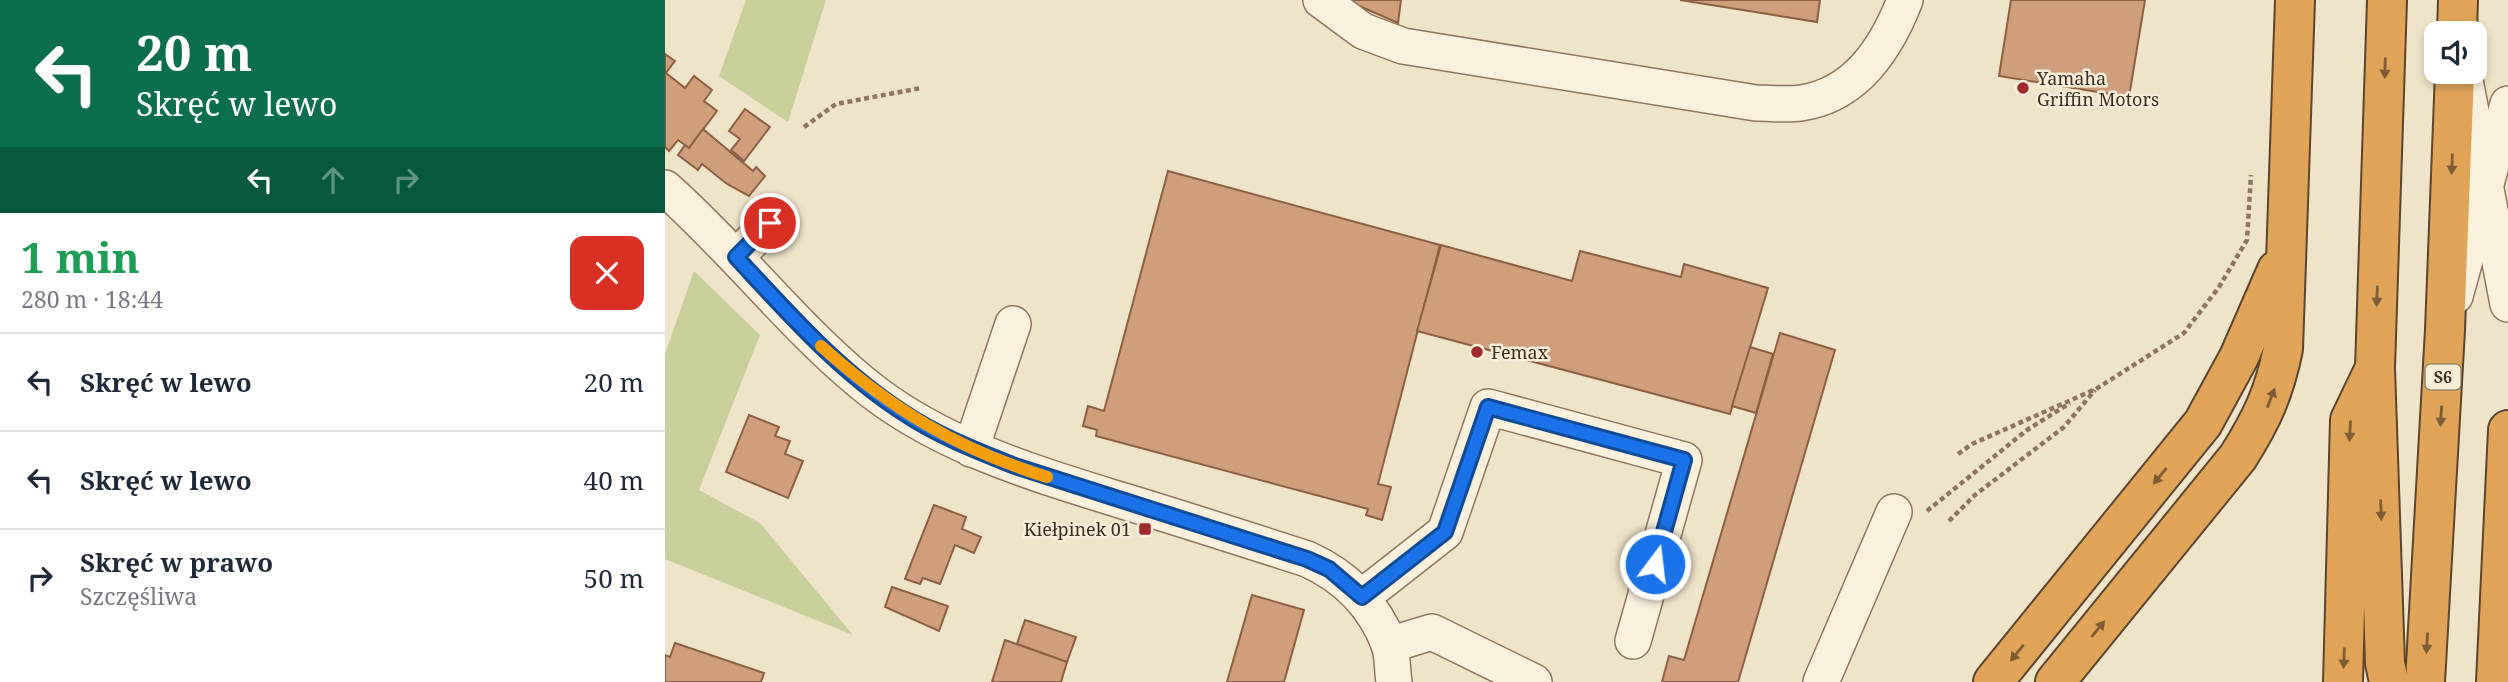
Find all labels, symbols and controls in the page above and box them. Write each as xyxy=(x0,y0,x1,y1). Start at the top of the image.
text: 20 m xyxy=(136,19,252,85)
map controls xyxy=(2424,21,2487,84)
button: sound xyxy=(2424,21,2487,84)
icon: left xyxy=(21,28,112,119)
one-way arrow xyxy=(2379,57,2390,79)
place label: Yamaha Griffin Motors xyxy=(2036,66,2159,111)
marker: Yamaha Griffin Motors xyxy=(2015,80,2031,96)
text: Skręć w lewo xyxy=(136,82,337,125)
one-way arrow xyxy=(2446,154,2457,176)
icon: left xyxy=(241,161,279,199)
icon: ahead xyxy=(314,161,352,199)
icon: right xyxy=(387,161,425,199)
pin xyxy=(740,193,800,253)
icon: arrive xyxy=(751,204,789,242)
text: 1 min xyxy=(21,228,140,285)
button: close xyxy=(570,236,644,310)
text: 280 m · 18:44 xyxy=(21,283,163,315)
one-way arrow xyxy=(2372,285,2383,307)
place label: Femax xyxy=(1491,340,1549,364)
marker: Femax xyxy=(1469,344,1485,360)
icon: left xyxy=(21,363,59,401)
text: Skręć w lewo xyxy=(80,364,252,400)
text: 20 m xyxy=(584,364,644,400)
road number: S6 xyxy=(2425,364,2461,390)
one-way arrow xyxy=(2266,387,2277,408)
one-way arrow xyxy=(2435,405,2446,427)
one-way arrow xyxy=(2345,420,2356,442)
icon: left xyxy=(21,461,59,499)
text: Skręć w lewo xyxy=(80,462,252,498)
text: 40 m xyxy=(584,462,644,498)
one-way arrow xyxy=(2153,468,2168,485)
one-way arrow xyxy=(2375,499,2387,521)
place label: Kiełpinek 01 xyxy=(1024,517,1131,541)
marker: Kiełpinek 01 xyxy=(1137,521,1153,537)
position arrow xyxy=(1618,527,1692,601)
text: Skręć w prawo xyxy=(80,544,273,580)
icon: right xyxy=(21,559,59,597)
text: 50 m xyxy=(584,560,644,596)
text: Szczęśliwa xyxy=(80,580,197,612)
one-way arrow xyxy=(2090,620,2104,638)
one-way arrow xyxy=(2422,633,2433,655)
one-way arrow xyxy=(2009,643,2024,661)
one-way arrow xyxy=(2338,647,2349,669)

